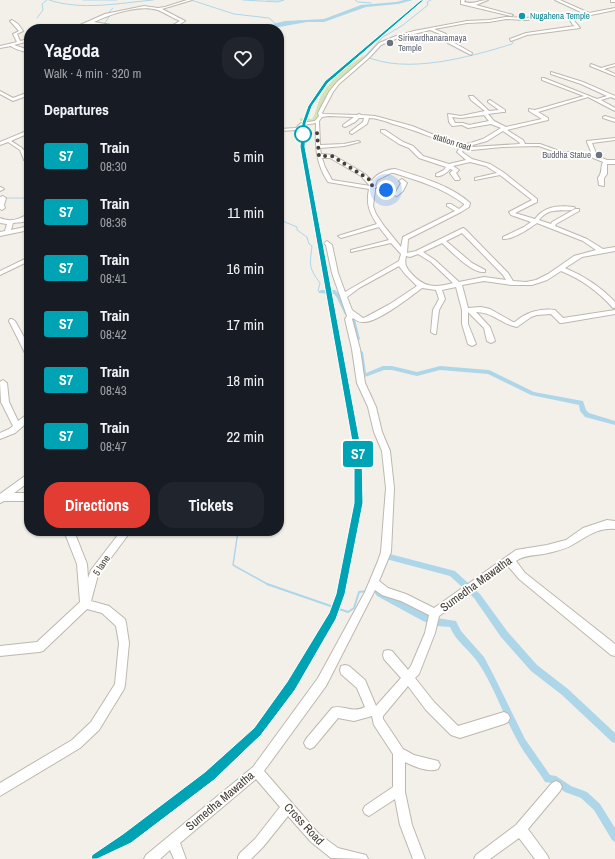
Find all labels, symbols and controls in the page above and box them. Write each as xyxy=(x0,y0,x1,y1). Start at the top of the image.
place label: Nugahena Temple xyxy=(530,10,590,22)
marker: Nugahena Temple xyxy=(517,11,527,21)
place label: Siriwardhanaramaya Temple xyxy=(398,32,467,54)
text: Yagoda xyxy=(44,37,99,63)
button: heart xyxy=(222,37,264,79)
marker: Siriwardhanaramaya Temple xyxy=(385,38,395,48)
text: Walk · 4 min · 320 m xyxy=(44,65,141,82)
text: Departures xyxy=(44,99,109,120)
unlabelled marker xyxy=(294,125,312,143)
street label: station road xyxy=(432,130,472,154)
text: Train xyxy=(100,137,129,158)
text: 5 min xyxy=(233,146,264,167)
text: S7 xyxy=(59,147,73,165)
place label: Buddha Statue xyxy=(542,149,591,161)
marker: Buddha Statue xyxy=(594,150,604,160)
text: 08:30 xyxy=(100,158,127,175)
your location xyxy=(376,180,396,200)
text: Train xyxy=(100,193,129,214)
text: 11 min xyxy=(227,202,264,223)
text: S7 xyxy=(59,203,73,221)
text: 08:36 xyxy=(100,214,127,231)
text: Train xyxy=(100,249,129,270)
text: 16 min xyxy=(226,258,264,279)
text: S7 xyxy=(59,259,73,277)
text: 08:41 xyxy=(100,270,127,287)
text: Train xyxy=(100,305,129,326)
text: 17 min xyxy=(226,314,264,335)
text: S7 xyxy=(59,315,73,333)
text: 08:42 xyxy=(100,326,127,343)
text: Train xyxy=(100,361,129,382)
text: 18 min xyxy=(226,370,264,391)
text: S7 xyxy=(59,371,73,389)
text: 08:43 xyxy=(100,382,127,399)
text: Train xyxy=(100,417,129,438)
text: 22 min xyxy=(226,426,264,447)
text: S7 xyxy=(59,427,73,445)
text: 08:47 xyxy=(100,438,127,455)
line badge: S7 xyxy=(340,441,376,467)
text: S7 xyxy=(351,445,365,463)
button: Directions xyxy=(44,482,150,528)
button: Tickets xyxy=(158,482,264,528)
street label: 5 lane xyxy=(90,552,113,578)
street label: Sumedha Mawatha xyxy=(437,552,515,615)
street label: Sumedha Mawatha xyxy=(182,767,258,834)
street label: Cross Road xyxy=(280,800,328,848)

